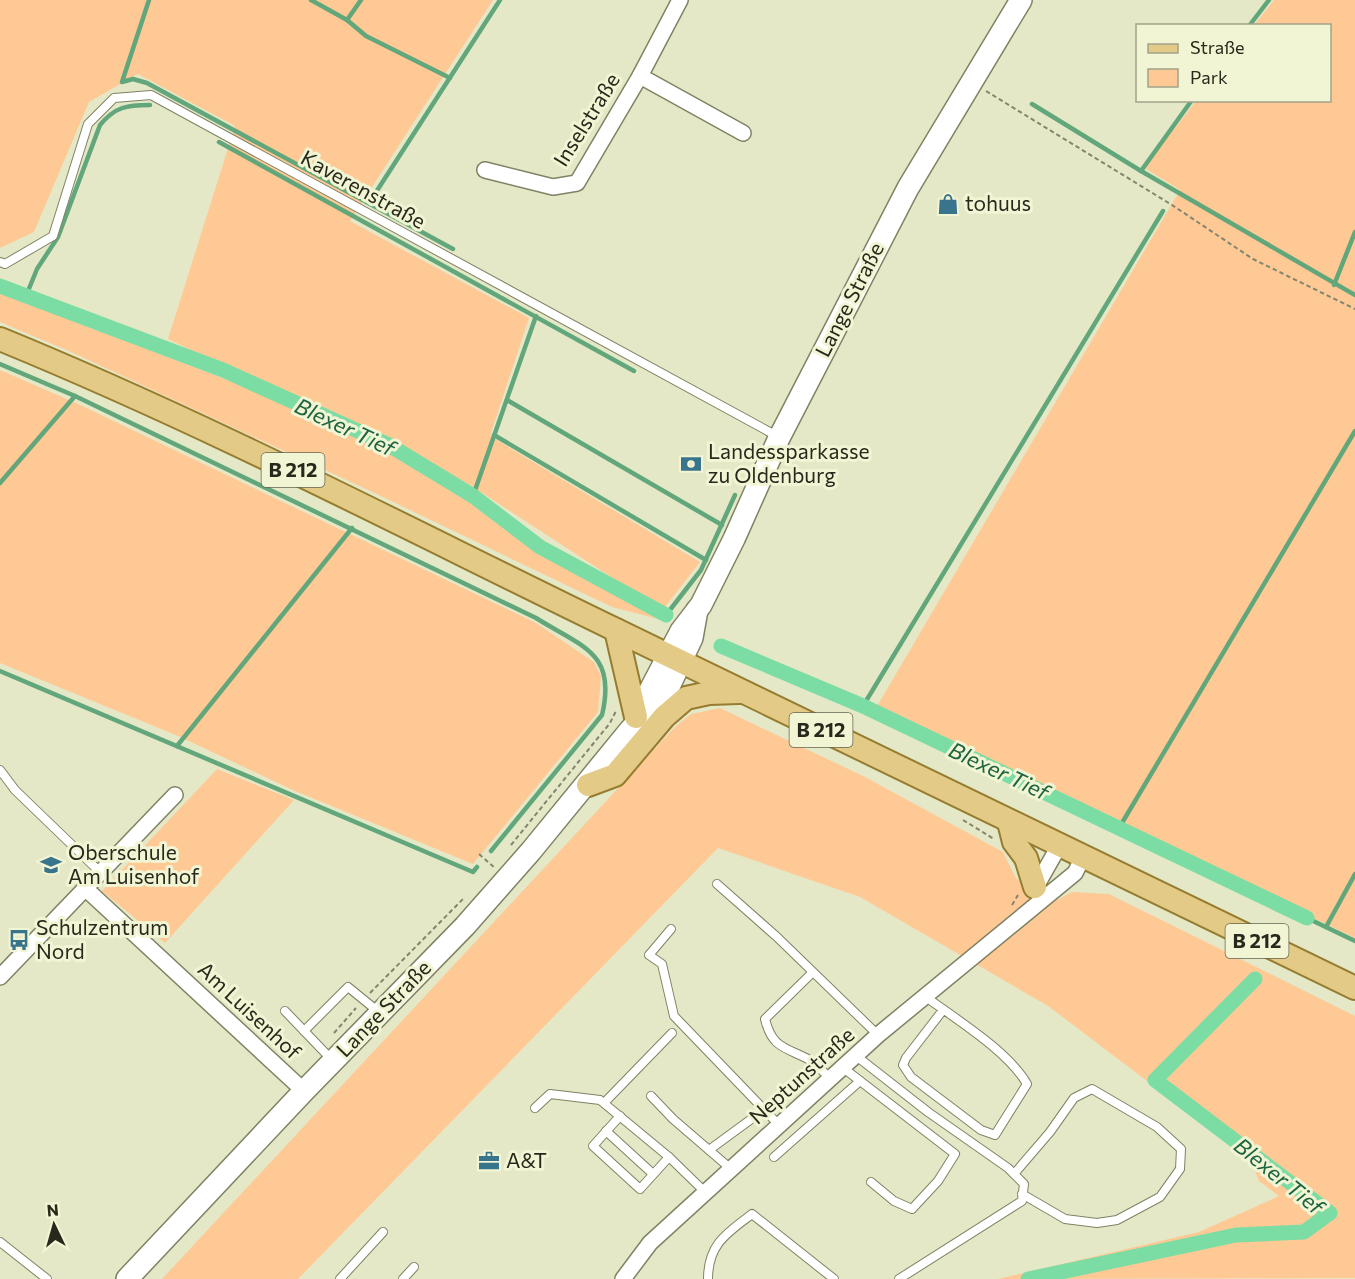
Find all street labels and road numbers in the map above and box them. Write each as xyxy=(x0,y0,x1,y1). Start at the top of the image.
street label: Inselstraße xyxy=(547,68,624,170)
street label: Kaverenstraße xyxy=(297,144,430,233)
street label: Lange Straße xyxy=(809,238,888,361)
road number: B 212 xyxy=(262,453,324,487)
road number: B 212 xyxy=(790,713,852,747)
road number: B 212 xyxy=(1226,924,1288,958)
street label: Lange Straße xyxy=(331,954,435,1062)
street label: Am Luisenhof xyxy=(193,956,307,1064)
street label: Neptunstraße xyxy=(743,1021,859,1129)

